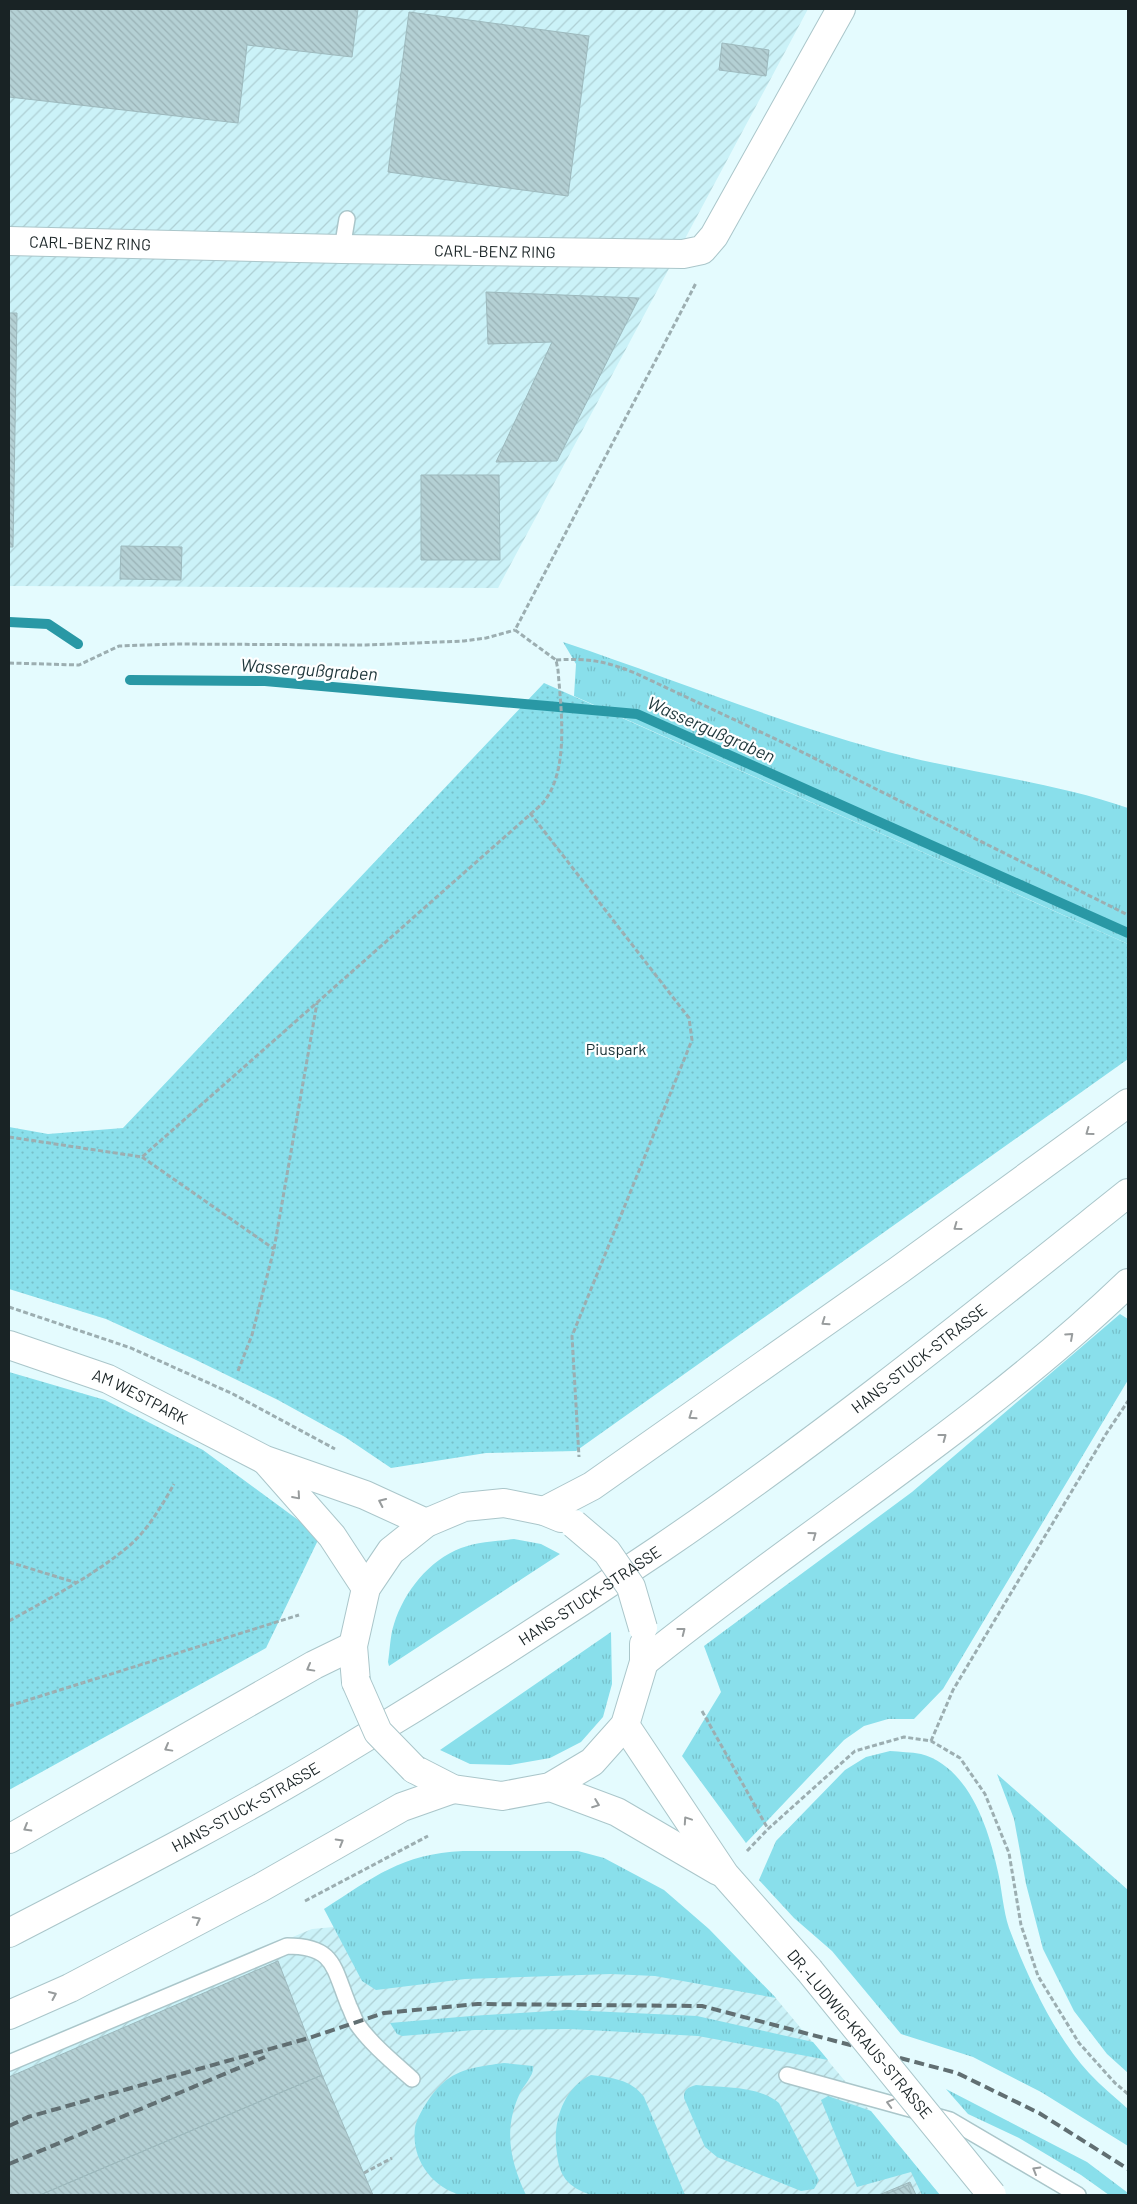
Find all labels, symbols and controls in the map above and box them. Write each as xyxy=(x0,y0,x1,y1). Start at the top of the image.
street label: CARL-BENZ RING xyxy=(29,231,151,253)
street label: CARL-BENZ RING xyxy=(434,240,556,261)
water label: Wassergußgraben xyxy=(240,653,378,685)
water label: Wassergußgraben xyxy=(644,691,779,767)
park label: Piuspark xyxy=(586,1039,646,1058)
one-way arrow xyxy=(1085,1126,1095,1135)
one-way arrow xyxy=(953,1221,963,1230)
street label: HANS-STUCK-STRASSE xyxy=(847,1299,990,1417)
one-way arrow xyxy=(821,1316,831,1325)
one-way arrow xyxy=(1064,1332,1073,1341)
street label: AM WESTPARK xyxy=(90,1364,191,1428)
one-way arrow xyxy=(689,1410,698,1419)
one-way arrow xyxy=(937,1434,947,1443)
one-way arrow xyxy=(292,1491,301,1500)
one-way arrow xyxy=(378,1498,387,1509)
one-way arrow xyxy=(807,1532,817,1541)
street label: HANS-STUCK-STRASSE xyxy=(515,1541,664,1649)
one-way arrow xyxy=(677,1628,686,1637)
one-way arrow xyxy=(306,1662,315,1672)
one-way arrow xyxy=(164,1742,173,1752)
street label: HANS-STUCK-STRASSE xyxy=(168,1757,323,1855)
one-way arrow xyxy=(591,1798,600,1808)
one-way arrow xyxy=(684,1816,693,1826)
one-way arrow xyxy=(23,1822,32,1832)
one-way arrow xyxy=(334,1838,343,1848)
one-way arrow xyxy=(192,1917,201,1927)
street label: DR.-LUDWIG-KRAUS-STRASSE xyxy=(784,1945,937,2122)
one-way arrow xyxy=(48,1991,57,2002)
one-way arrow xyxy=(885,2098,894,2109)
one-way arrow xyxy=(1033,2167,1042,2177)

